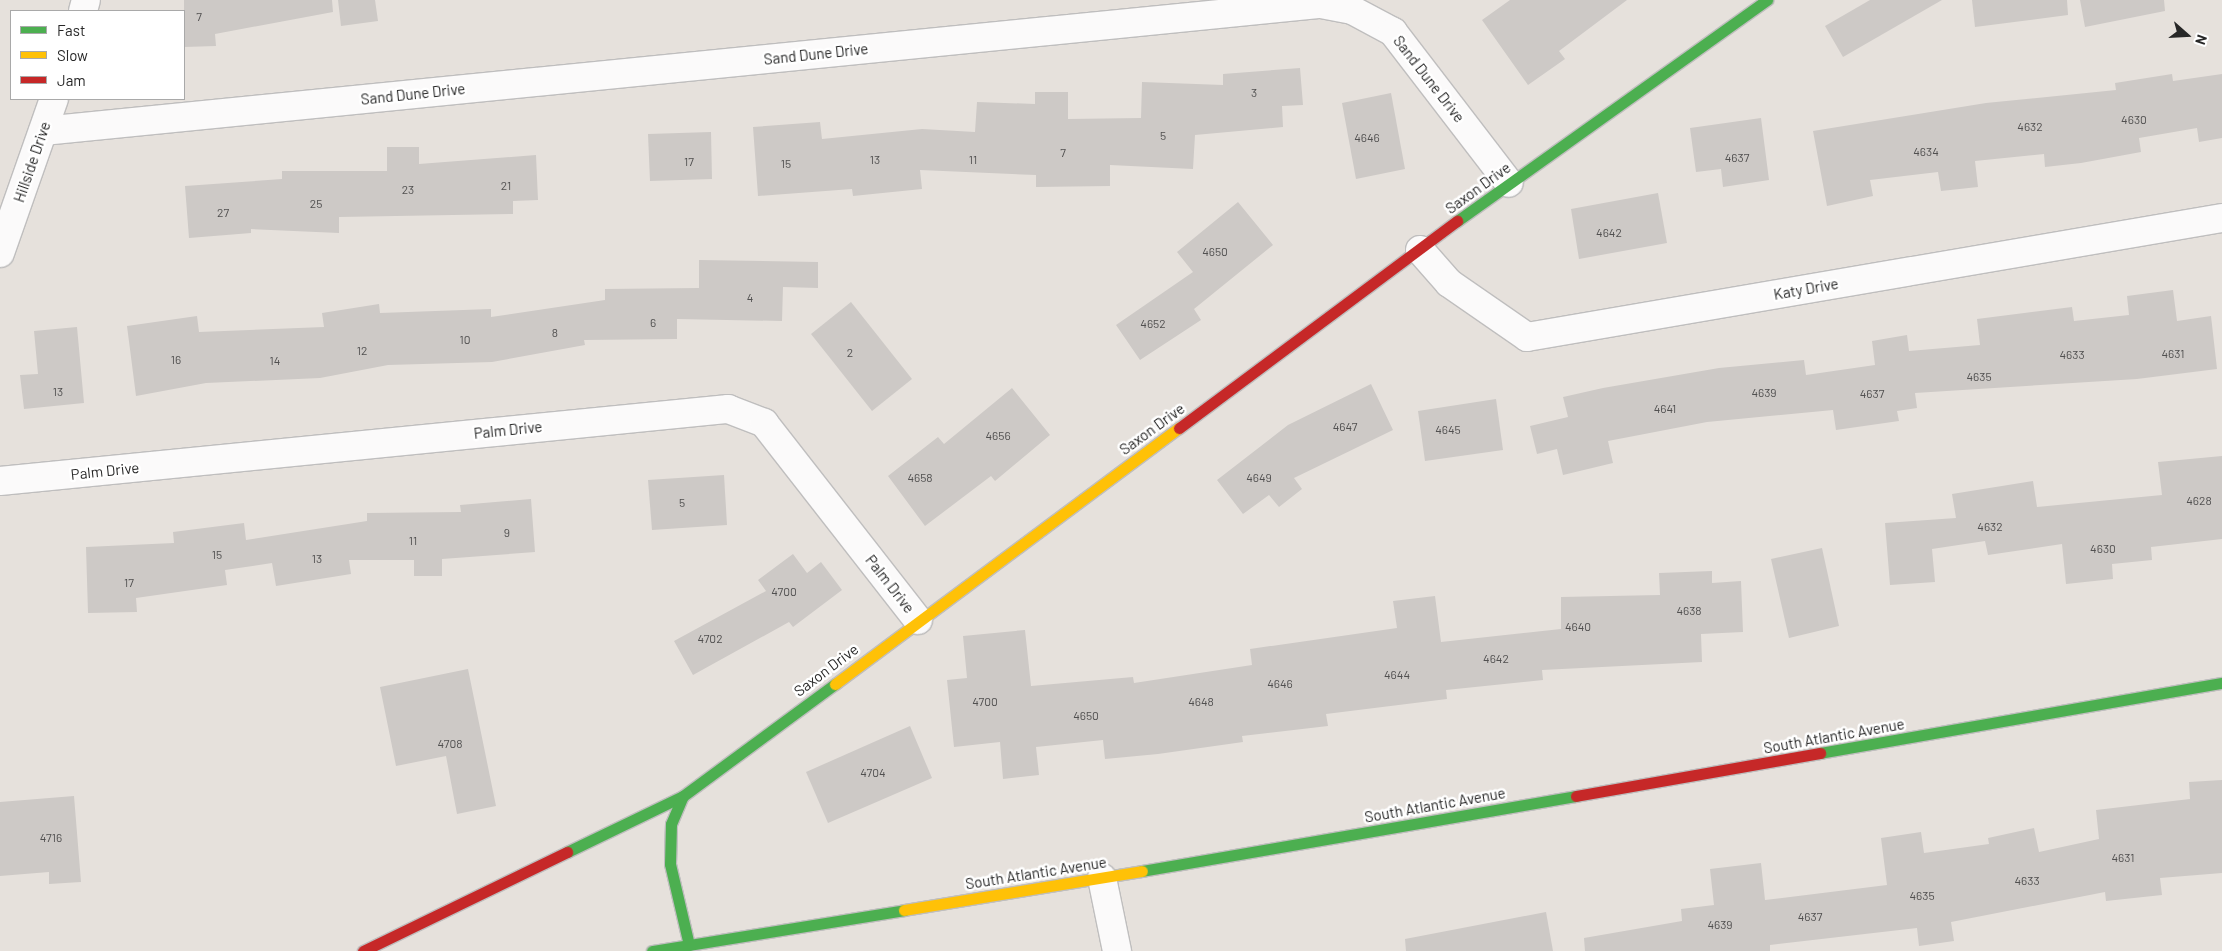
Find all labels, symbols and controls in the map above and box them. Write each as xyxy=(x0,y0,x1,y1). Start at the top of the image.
legend xyxy=(10,10,185,100)
house number: 7 xyxy=(196,10,202,24)
north arrow xyxy=(2162,10,2212,60)
text: Fast xyxy=(57,21,85,39)
street label: Sand Dune Drive xyxy=(1390,32,1468,126)
text: N xyxy=(2192,33,2211,47)
street label: Sand Dune Drive xyxy=(763,40,869,68)
text: Slow xyxy=(57,46,88,64)
text: Jam xyxy=(57,71,86,89)
street label: Sand Dune Drive xyxy=(360,80,466,108)
house number: 3 xyxy=(1251,86,1257,100)
house number: 4630 xyxy=(2121,113,2147,127)
street label: Hillside Drive xyxy=(10,119,54,205)
house number: 4632 xyxy=(2017,120,2043,134)
house number: 5 xyxy=(1160,129,1166,143)
house number: 4646 xyxy=(1354,131,1380,145)
house number: 4634 xyxy=(1913,145,1939,159)
house number: 7 xyxy=(1060,146,1066,160)
house number: 4637 xyxy=(1725,151,1749,165)
house number: 13 xyxy=(870,153,880,167)
house number: 11 xyxy=(969,153,977,167)
house number: 17 xyxy=(684,155,694,169)
house number: 15 xyxy=(781,157,791,171)
street label: Saxon Drive xyxy=(1442,158,1514,218)
house number: 21 xyxy=(501,179,511,193)
house number: 23 xyxy=(402,183,414,197)
house number: 25 xyxy=(310,197,322,211)
house number: 27 xyxy=(217,206,229,220)
house number: 4642 xyxy=(1596,226,1622,240)
house number: 4650 xyxy=(1202,245,1228,259)
street label: Katy Drive xyxy=(1772,274,1840,304)
house number: 4 xyxy=(747,291,753,305)
house number: 6 xyxy=(650,316,656,330)
house number: 4652 xyxy=(1140,317,1166,331)
house number: 8 xyxy=(552,326,558,340)
house number: 10 xyxy=(460,333,470,347)
house number: 12 xyxy=(357,344,367,358)
house number: 2 xyxy=(847,346,853,360)
house number: 4631 xyxy=(2161,347,2185,361)
house number: 4633 xyxy=(2059,348,2085,362)
house number: 16 xyxy=(171,353,181,367)
house number: 14 xyxy=(270,354,280,368)
house number: 4635 xyxy=(1966,370,1992,384)
house number: 13 xyxy=(53,385,63,399)
house number: 4639 xyxy=(1751,386,1777,400)
house number: 4637 xyxy=(1860,387,1884,401)
street label: Saxon Drive xyxy=(1116,399,1188,459)
house number: 4641 xyxy=(1654,402,1676,416)
street label: Palm Drive xyxy=(473,417,543,443)
house number: 4647 xyxy=(1333,420,1357,434)
house number: 4645 xyxy=(1435,423,1461,437)
house number: 4656 xyxy=(985,429,1011,443)
street label: Palm Drive xyxy=(70,458,140,484)
house number: 4658 xyxy=(907,471,933,485)
house number: 4649 xyxy=(1246,471,1272,485)
house number: 4628 xyxy=(2186,494,2212,508)
house number: 5 xyxy=(679,496,685,510)
house number: 4632 xyxy=(1977,520,2003,534)
house number: 9 xyxy=(504,526,510,540)
house number: 11 xyxy=(409,534,417,548)
house number: 4630 xyxy=(2090,542,2116,556)
house number: 15 xyxy=(212,548,222,562)
street label: Palm Drive xyxy=(862,551,918,617)
house number: 13 xyxy=(312,552,322,566)
house number: 17 xyxy=(124,576,134,590)
house number: 4700 xyxy=(771,585,797,599)
house number: 4638 xyxy=(1676,604,1702,618)
house number: 4640 xyxy=(1565,620,1591,634)
house number: 4702 xyxy=(697,632,723,646)
street label: Saxon Drive xyxy=(790,640,862,700)
house number: 4642 xyxy=(1483,652,1509,666)
house number: 4644 xyxy=(1384,668,1410,682)
house number: 4646 xyxy=(1267,677,1293,691)
house number: 4700 xyxy=(972,695,998,709)
house number: 4648 xyxy=(1188,695,1214,709)
house number: 4650 xyxy=(1073,709,1099,723)
street label: South Atlantic Avenue xyxy=(1762,715,1906,757)
house number: 4708 xyxy=(438,737,462,751)
house number: 4704 xyxy=(860,766,886,780)
street label: South Atlantic Avenue xyxy=(1363,784,1507,826)
house number: 4716 xyxy=(40,831,62,845)
house number: 4631 xyxy=(2111,851,2135,865)
street label: South Atlantic Avenue xyxy=(964,853,1108,893)
house number: 4633 xyxy=(2014,874,2040,888)
house number: 4635 xyxy=(1909,889,1935,903)
house number: 4637 xyxy=(1798,910,1822,924)
house number: 4639 xyxy=(1707,918,1733,932)

